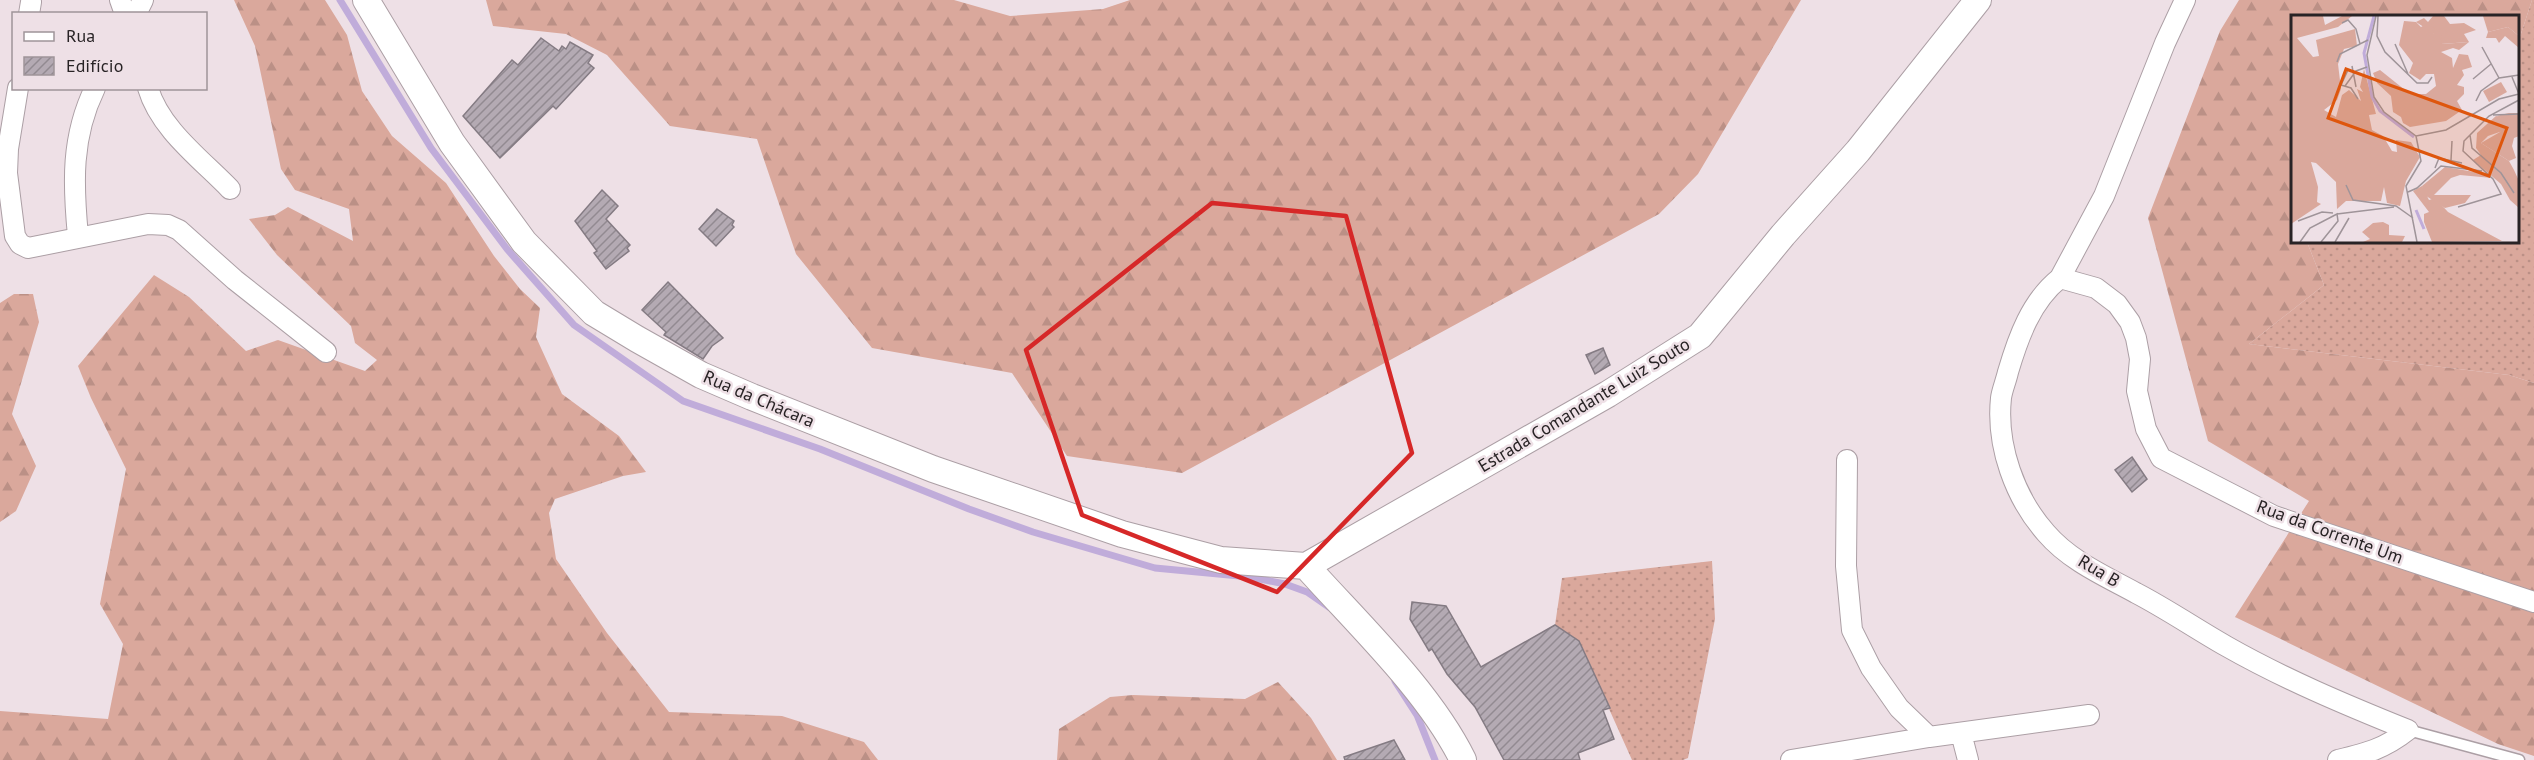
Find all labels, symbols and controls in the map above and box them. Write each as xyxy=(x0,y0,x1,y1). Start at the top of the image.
legend xyxy=(12,12,207,90)
inset map xyxy=(2291,15,2519,243)
text: Rua xyxy=(66,24,95,47)
text: Edifício xyxy=(66,54,123,77)
street label: Estrada Comandante Luiz Souto xyxy=(1474,332,1694,477)
street label: Rua da Chácara xyxy=(700,365,818,432)
street label: Rua da Corrente Um xyxy=(2254,494,2407,569)
street label: Rua B xyxy=(2074,549,2124,592)

